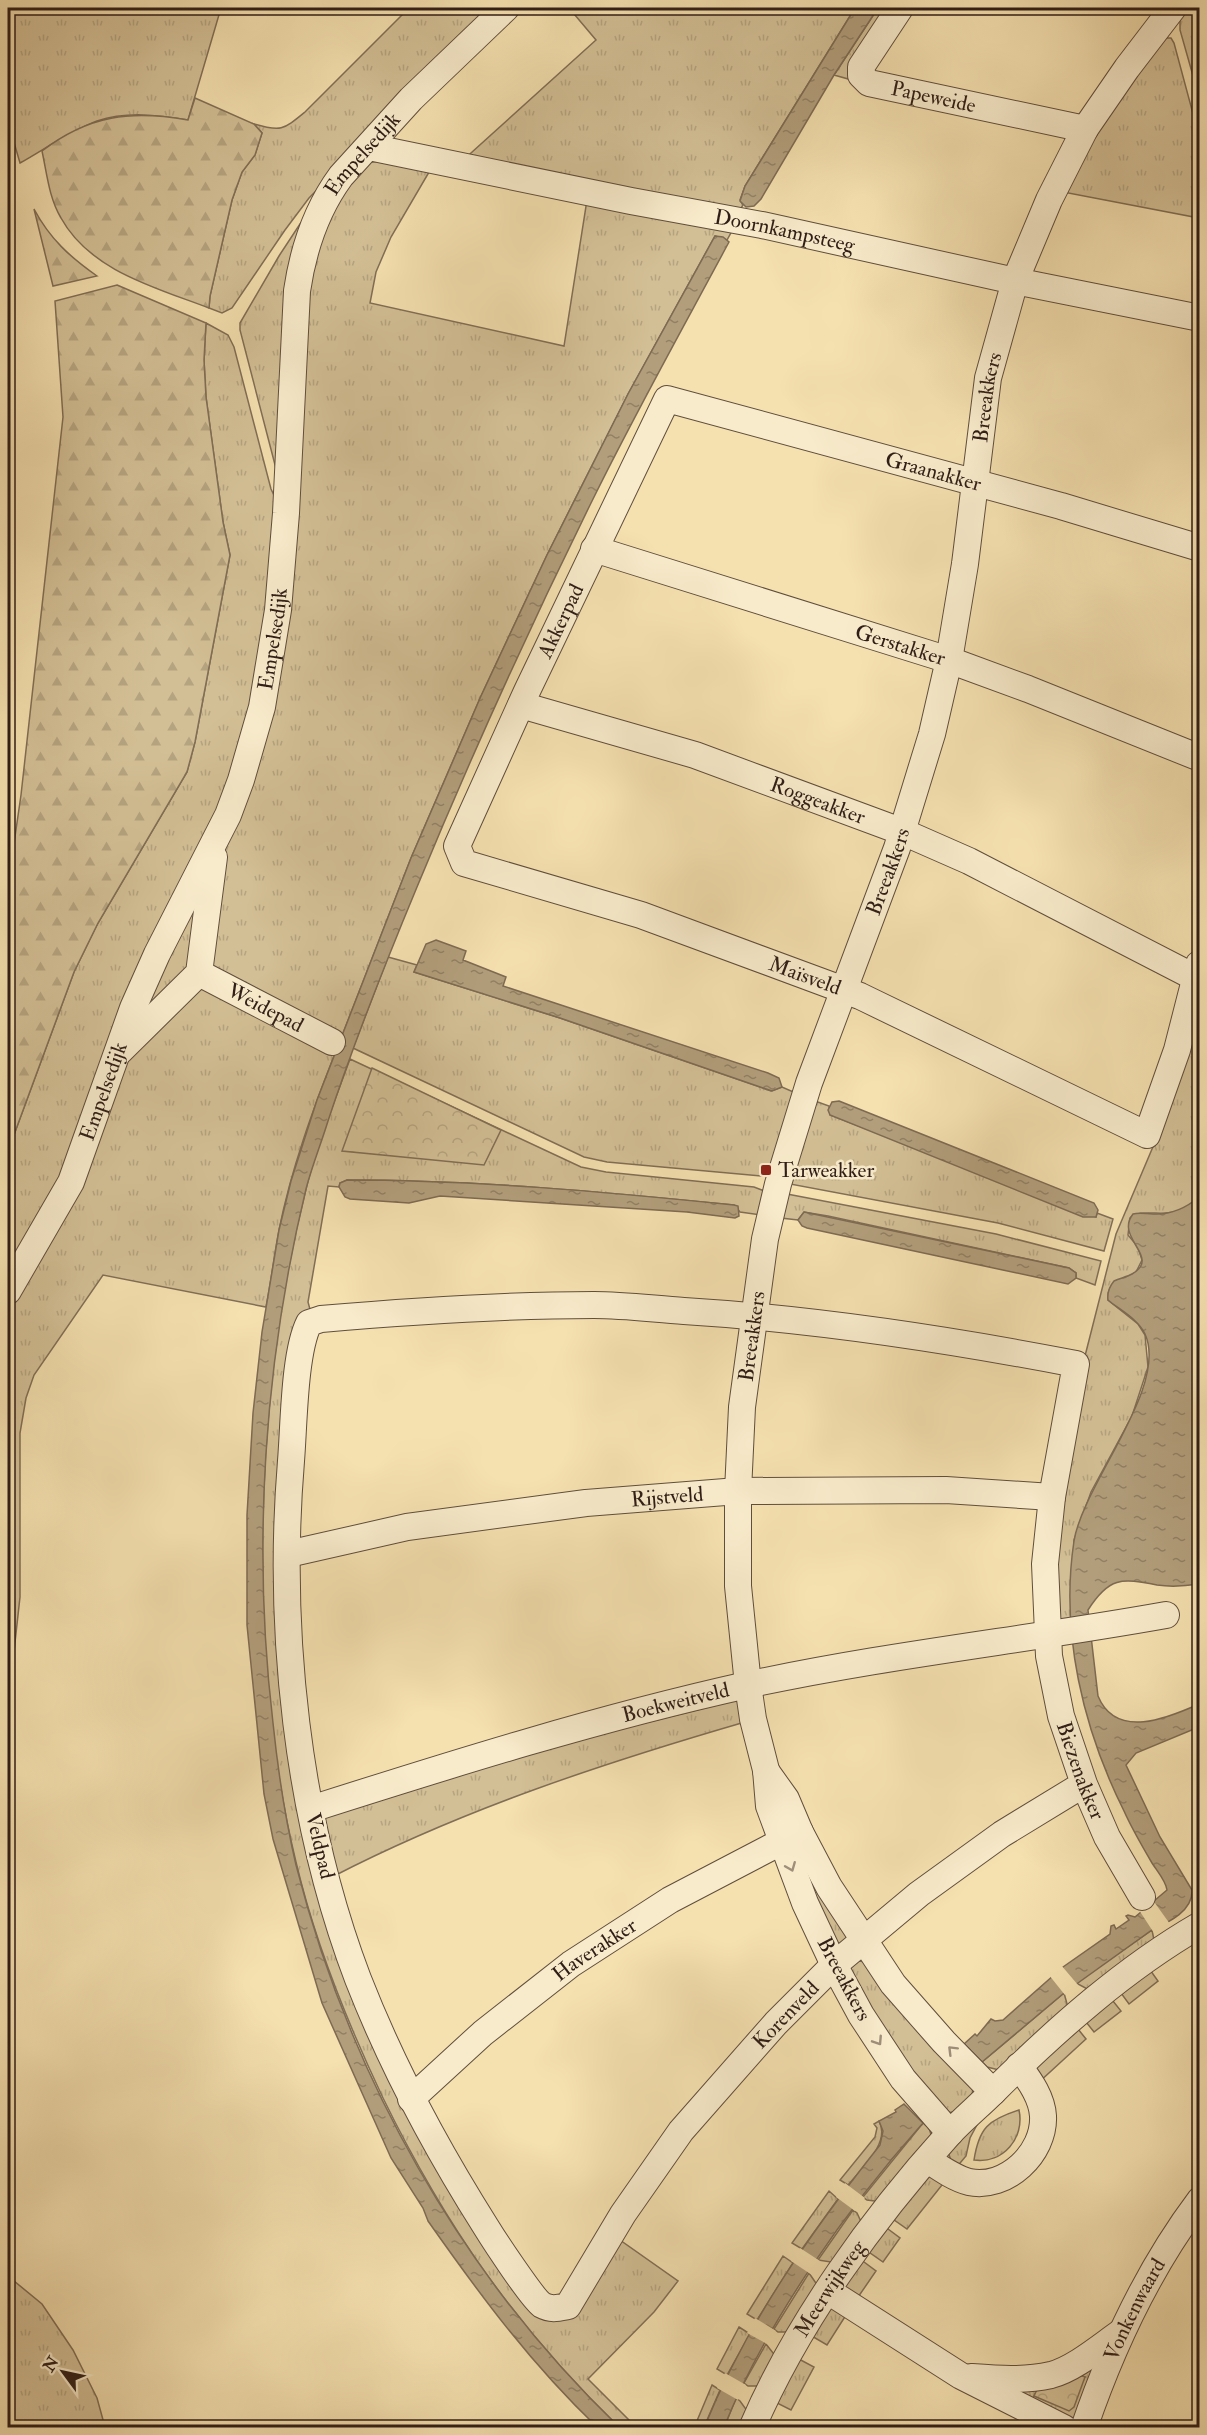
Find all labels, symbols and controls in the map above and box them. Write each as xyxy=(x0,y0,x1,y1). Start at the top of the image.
street label: Papeweide xyxy=(889,75,979,119)
street label: Empelsedijk xyxy=(318,106,406,201)
street label: Doornkampsteeg xyxy=(712,203,858,259)
street label: Breeakkers xyxy=(967,349,1008,444)
street label: Graanakker xyxy=(882,445,985,497)
street label: Akkerpad xyxy=(531,579,590,663)
street label: Empelsedijk xyxy=(252,587,293,692)
street label: Gerstakker xyxy=(852,618,949,672)
street label: Roggeakker xyxy=(767,771,869,830)
street label: Breeakkers xyxy=(860,825,916,919)
street label: Maïsveld xyxy=(765,951,845,1002)
street label: Weidepad xyxy=(222,976,309,1039)
street label: Empelsedijk xyxy=(73,1038,133,1144)
place label: Tarweakker xyxy=(778,1157,874,1184)
marker: Tarweakker xyxy=(759,1163,773,1177)
street label: Breeakkers xyxy=(732,1289,771,1383)
street label: Rijstveld xyxy=(630,1480,705,1513)
street label: Boekweitveld xyxy=(619,1676,733,1729)
street label: Biezenakker xyxy=(1050,1718,1111,1824)
street label: Veldpad xyxy=(299,1810,341,1882)
one-way arrow xyxy=(783,1861,796,1872)
street label: Haverakker xyxy=(547,1912,642,1987)
street label: Breeakkers xyxy=(811,1932,877,2026)
street label: Korenveld xyxy=(747,1975,826,2055)
one-way arrow xyxy=(871,2034,882,2045)
one-way arrow xyxy=(949,2047,960,2058)
street label: Meerwijkweg xyxy=(788,2234,872,2342)
street label: Vonkenwaard xyxy=(1098,2253,1172,2365)
north arrow xyxy=(33,2342,93,2402)
text: N xyxy=(38,2352,64,2377)

